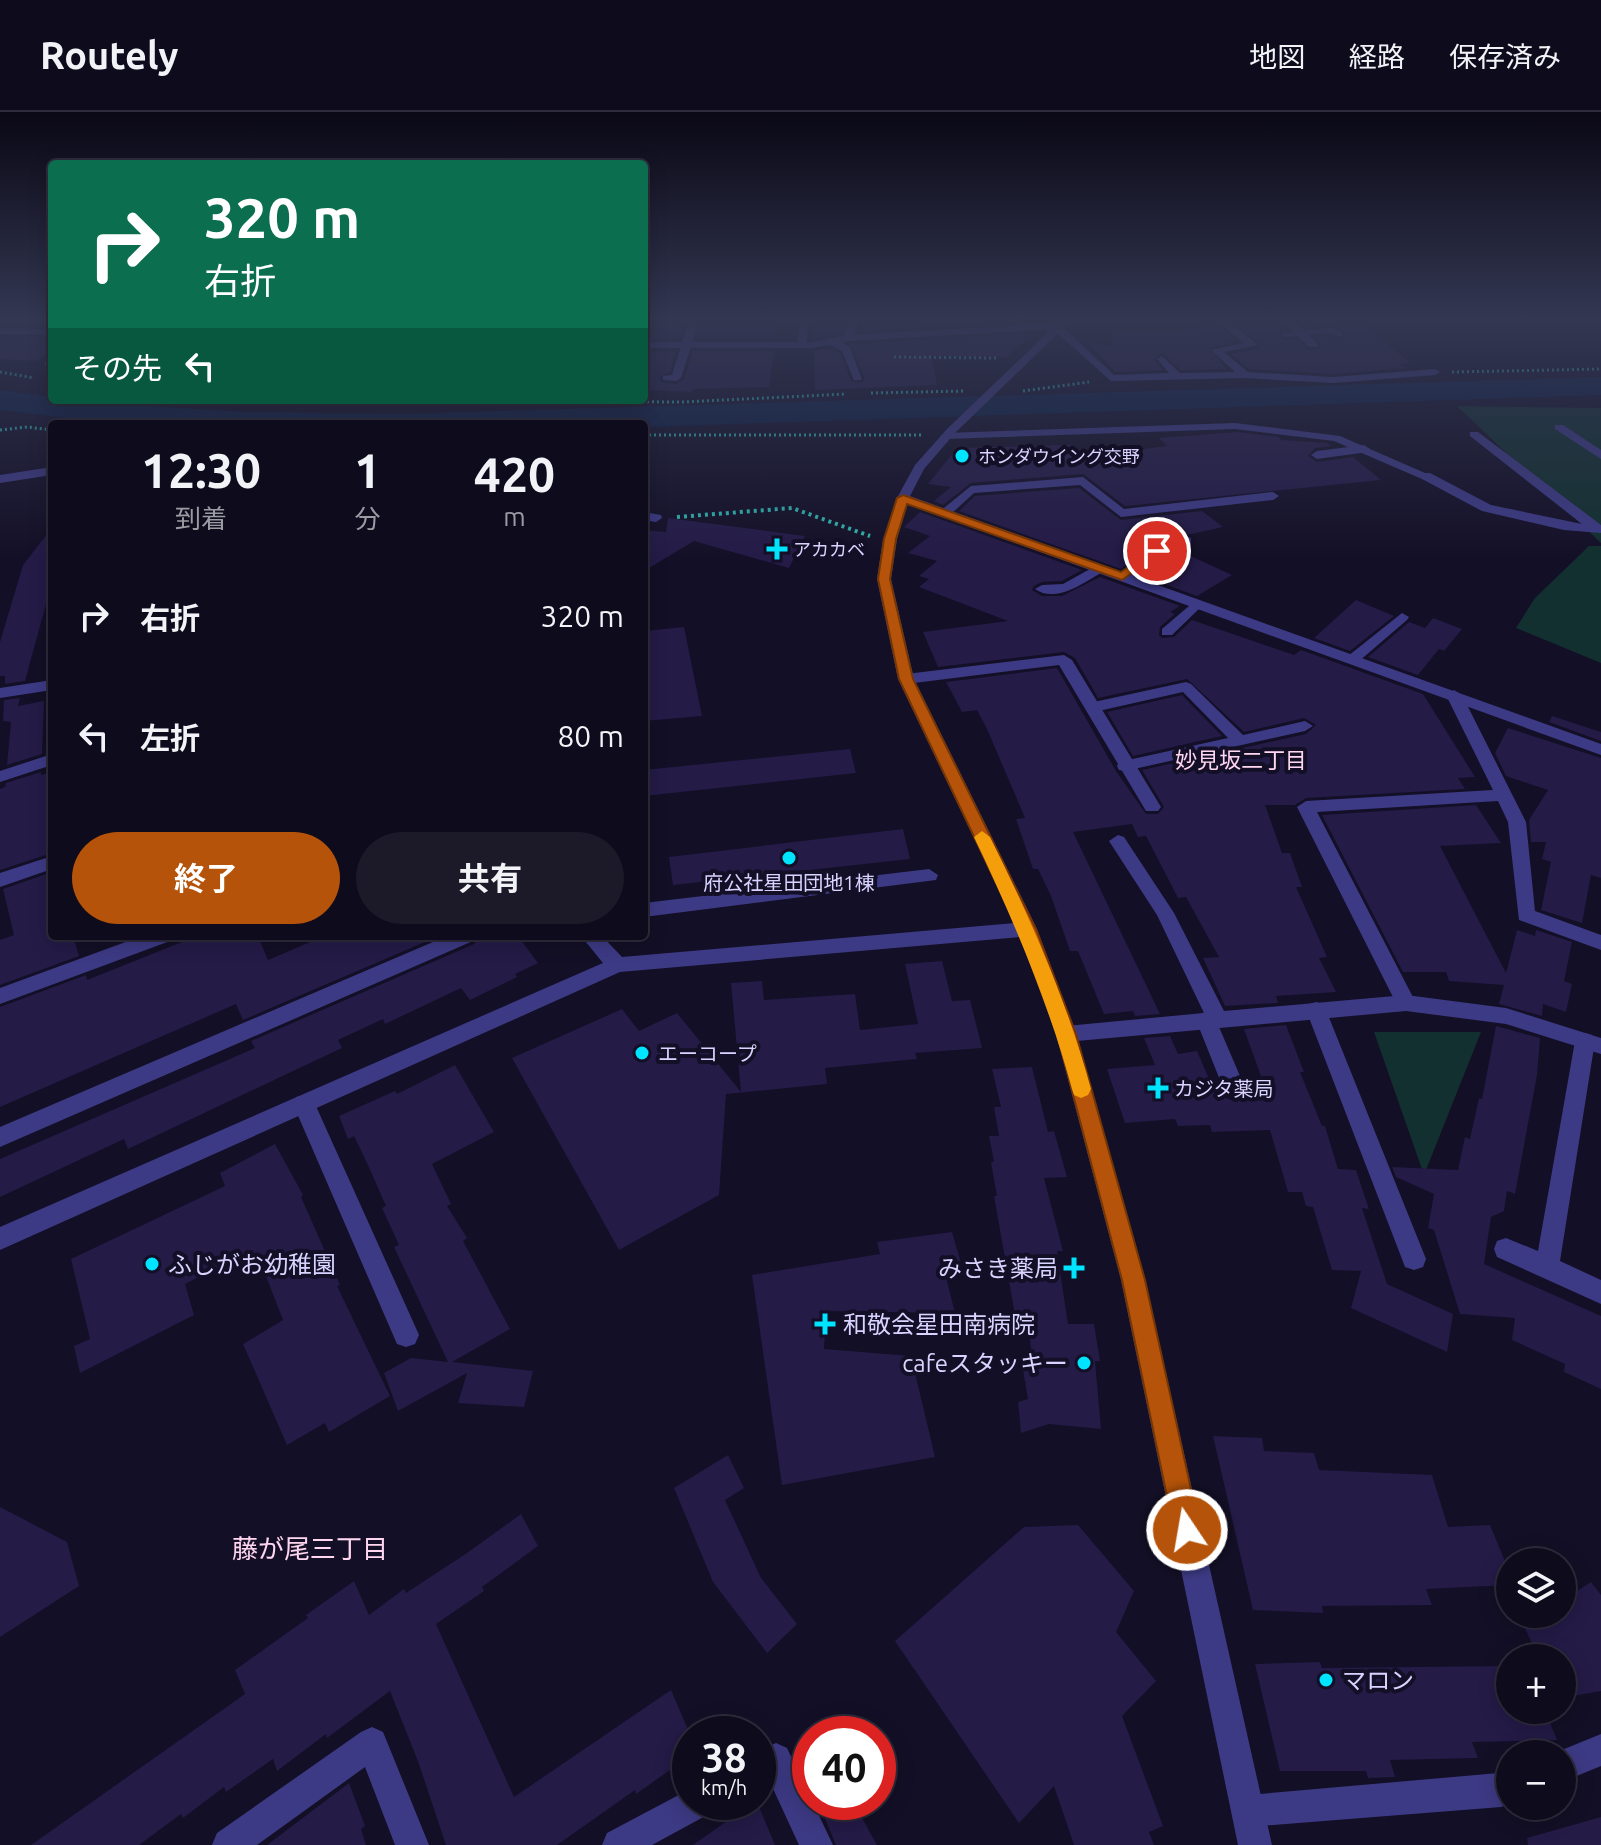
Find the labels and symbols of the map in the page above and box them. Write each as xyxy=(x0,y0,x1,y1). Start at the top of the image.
place label: ホンダウイング交野 xyxy=(978,446,1140,466)
marker: ホンダウイング交野 xyxy=(953,447,971,465)
pin xyxy=(1123,517,1191,585)
place label: アカカベ xyxy=(793,539,865,559)
marker: アカカベ xyxy=(768,540,786,558)
district label: 妙見坂二丁目 xyxy=(1175,747,1307,772)
marker: 府公社星田団地1棟 xyxy=(780,849,798,867)
place label: 府公社星田団地1棟 xyxy=(703,871,875,894)
place label: エーコープ xyxy=(658,1042,757,1065)
marker: エーコープ xyxy=(633,1044,651,1062)
place label: カジタ薬局 xyxy=(1174,1077,1274,1100)
marker: カジタ薬局 xyxy=(1149,1079,1167,1097)
place label: ふじがお幼稚園 xyxy=(168,1251,336,1278)
marker: ふじがお幼稚園 xyxy=(143,1255,161,1273)
place label: みさき薬局 xyxy=(938,1255,1058,1282)
marker: みさき薬局 xyxy=(1065,1259,1083,1277)
place label: 和敬会星田南病院 xyxy=(843,1311,1035,1338)
marker: 和敬会星田南病院 xyxy=(814,1313,836,1335)
place label: cafeスタッキー xyxy=(902,1350,1068,1377)
marker: cafeスタッキー xyxy=(1075,1354,1093,1372)
position arrow xyxy=(1145,1488,1229,1572)
district label: 藤が尾三丁目 xyxy=(232,1534,388,1563)
place label: マロン xyxy=(1342,1667,1414,1694)
marker: マロン xyxy=(1317,1671,1335,1689)
speed limit sign: 40 xyxy=(792,1716,896,1820)

